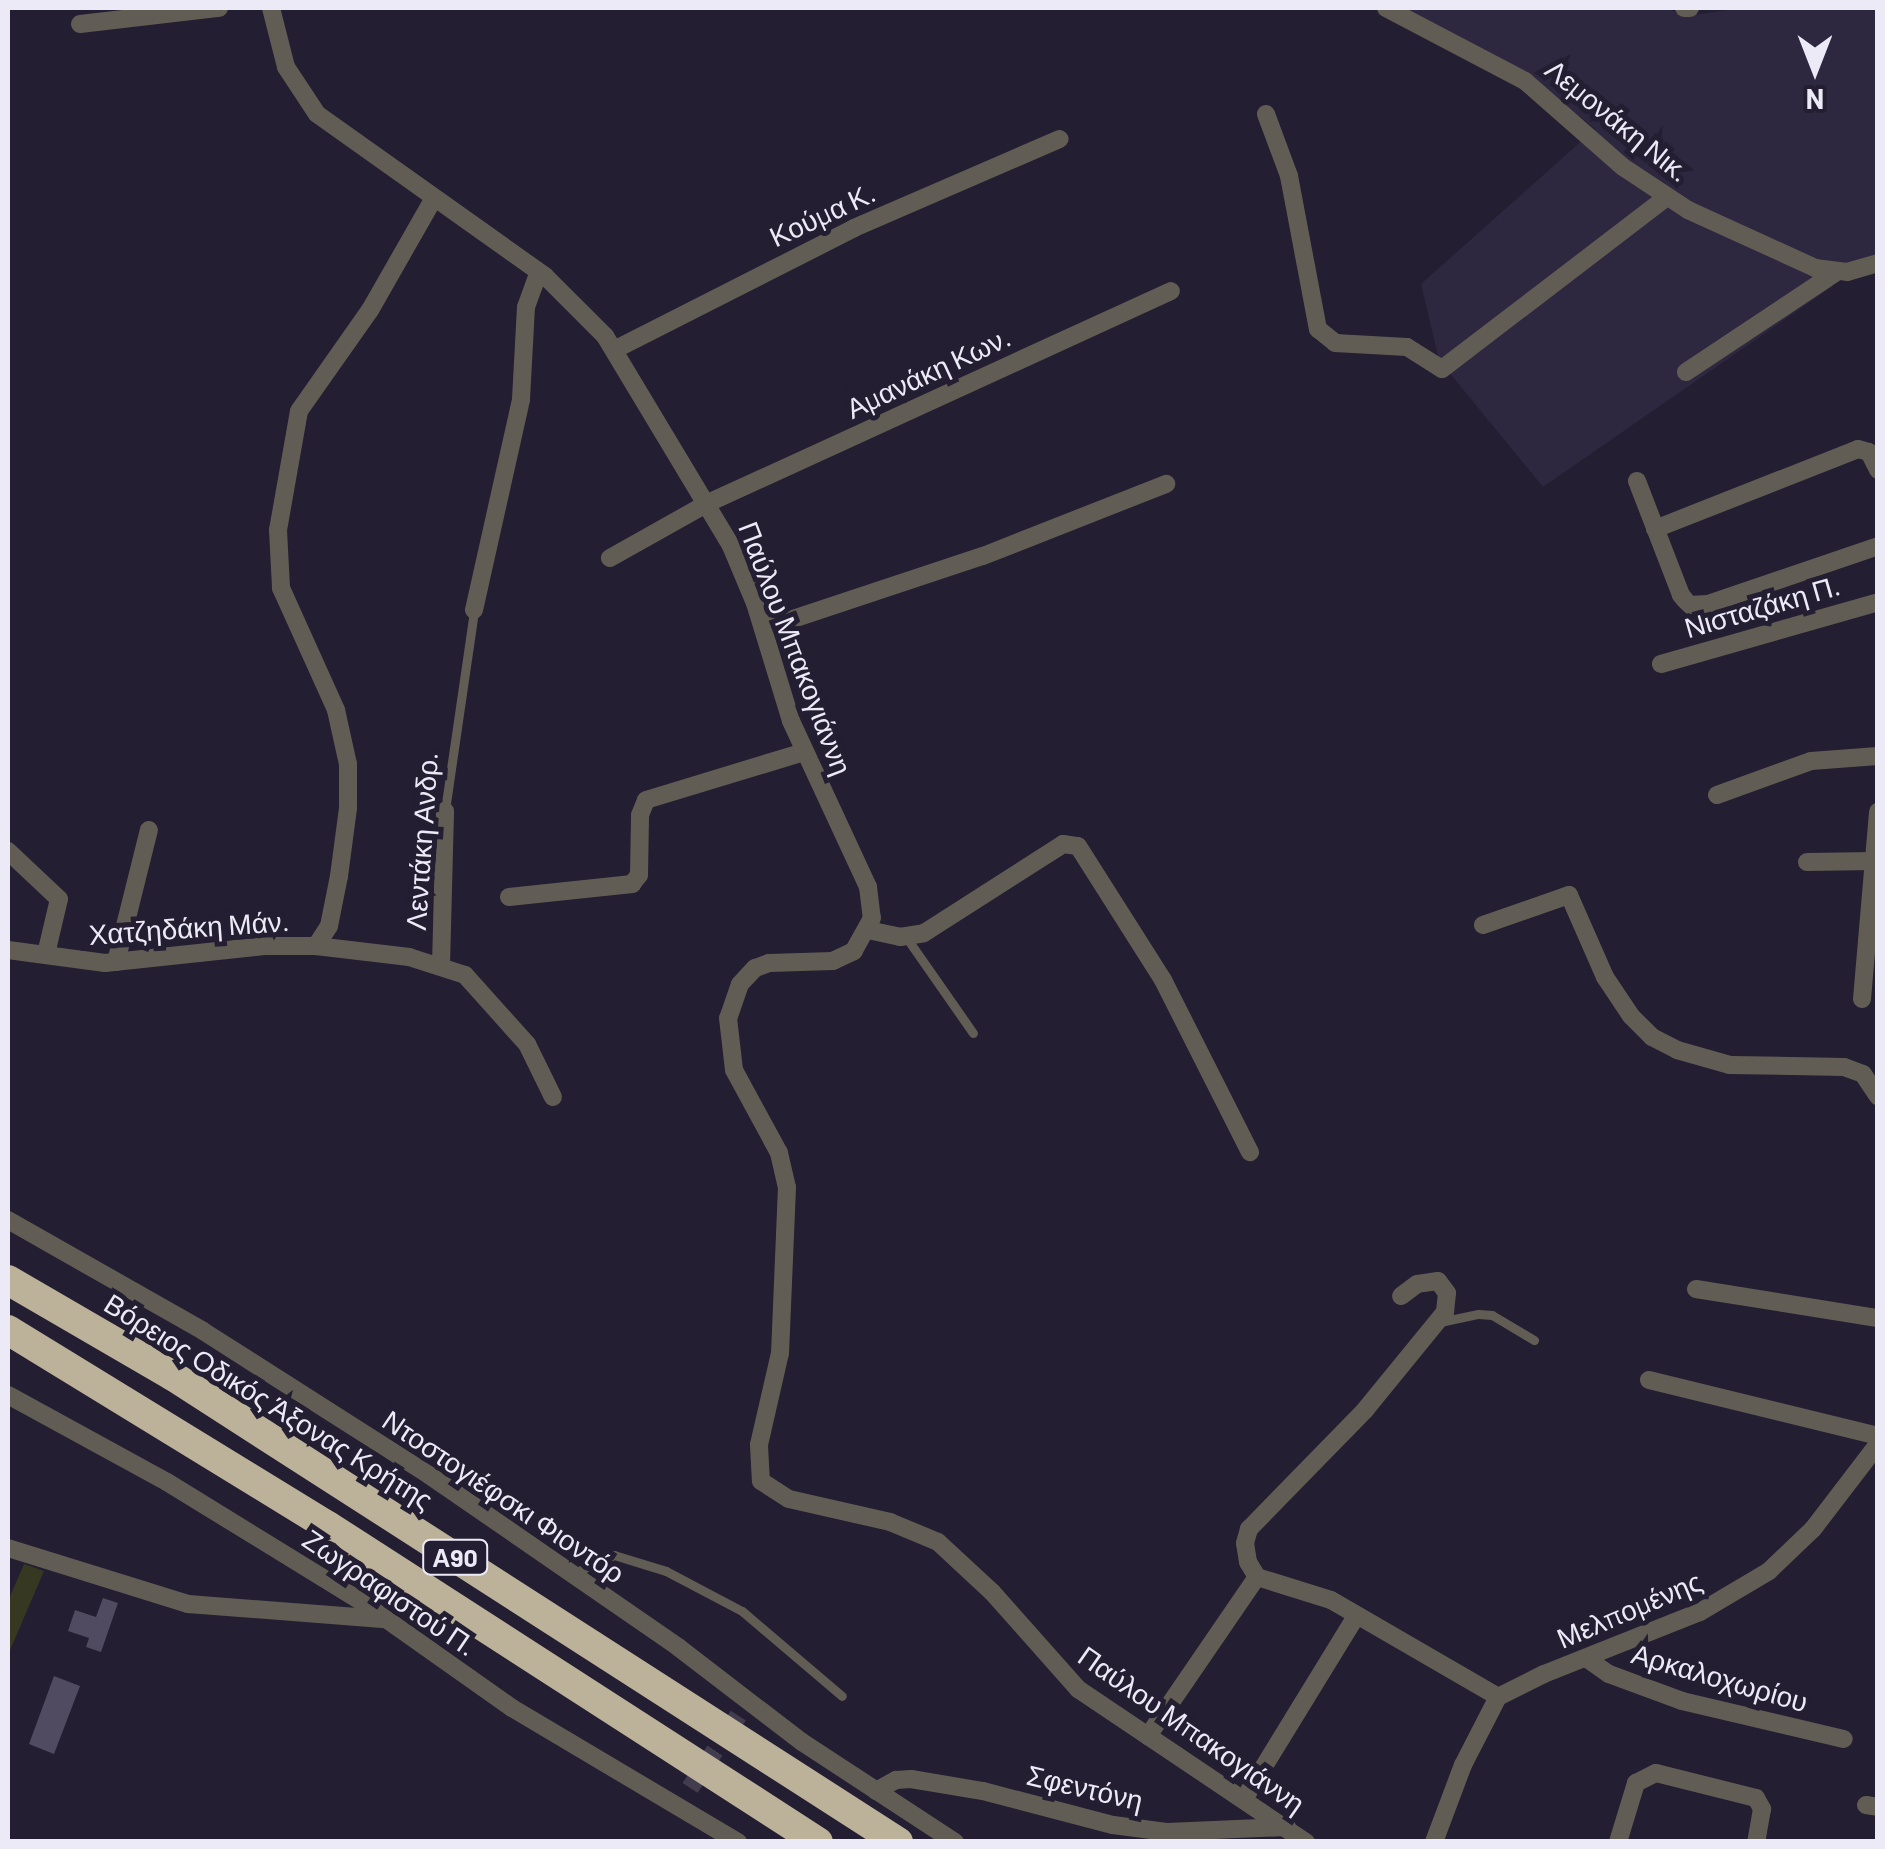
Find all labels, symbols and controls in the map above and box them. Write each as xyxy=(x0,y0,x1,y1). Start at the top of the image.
north arrow xyxy=(1765,20,1865,120)
street label: Λεμονάκη Νικ. xyxy=(1539,52,1697,188)
text: N xyxy=(1806,83,1824,117)
street label: Κούμα Κ. xyxy=(764,175,880,253)
street label: Αμανάκη Κων. xyxy=(840,319,1016,425)
street label: Παύλου Μπακογιάννη xyxy=(732,517,860,779)
street label: Νισταζάκη Π. xyxy=(1680,568,1844,644)
street label: Λεντάκη Ανδρ. xyxy=(398,751,444,931)
street label: Χατζηδάκη Μάν. xyxy=(87,903,291,951)
street label: Βόρειος Οδικός Άξονας Κρήτης xyxy=(99,1286,439,1516)
street label: Ντοστογιέφσκι Φιοντόρ xyxy=(377,1402,631,1590)
street label: Ζωγραφιστού Π. xyxy=(297,1522,483,1662)
road number: Α90 xyxy=(420,1537,490,1577)
street label: Μελπομένης xyxy=(1551,1563,1707,1655)
street label: Αρκαλοχωρίου xyxy=(1628,1636,1812,1718)
street label: Παύλου Μπακογιάννη xyxy=(1072,1638,1312,1820)
street label: Σφεντόνη xyxy=(1024,1757,1146,1817)

